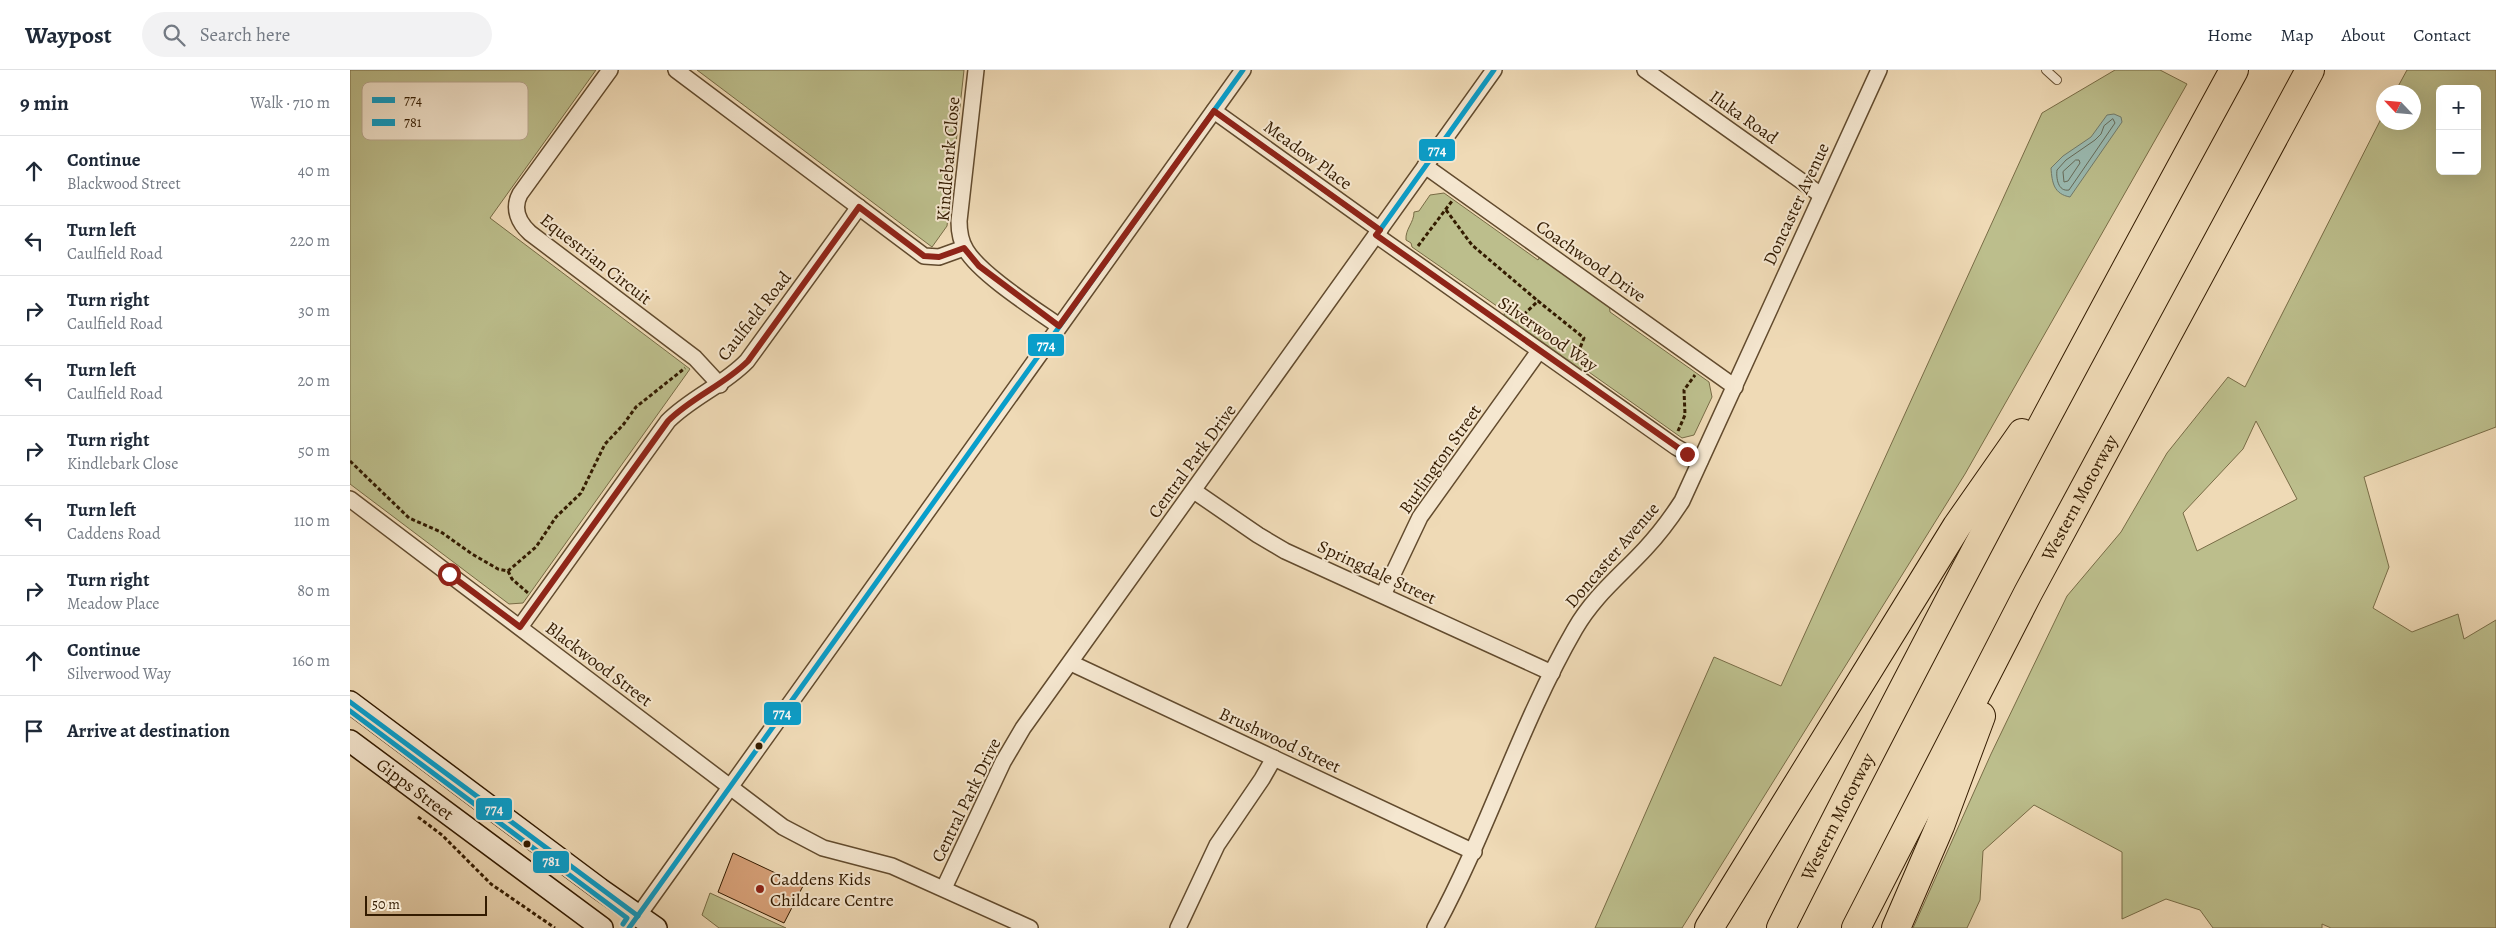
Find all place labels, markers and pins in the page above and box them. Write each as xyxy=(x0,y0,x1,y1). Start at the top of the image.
unlabelled marker xyxy=(754,741,764,751)
unlabelled marker xyxy=(522,839,532,849)
place label: Caddens Kids Childcare Centre xyxy=(770,867,894,912)
marker: Caddens Kids Childcare Centre xyxy=(754,883,766,895)

